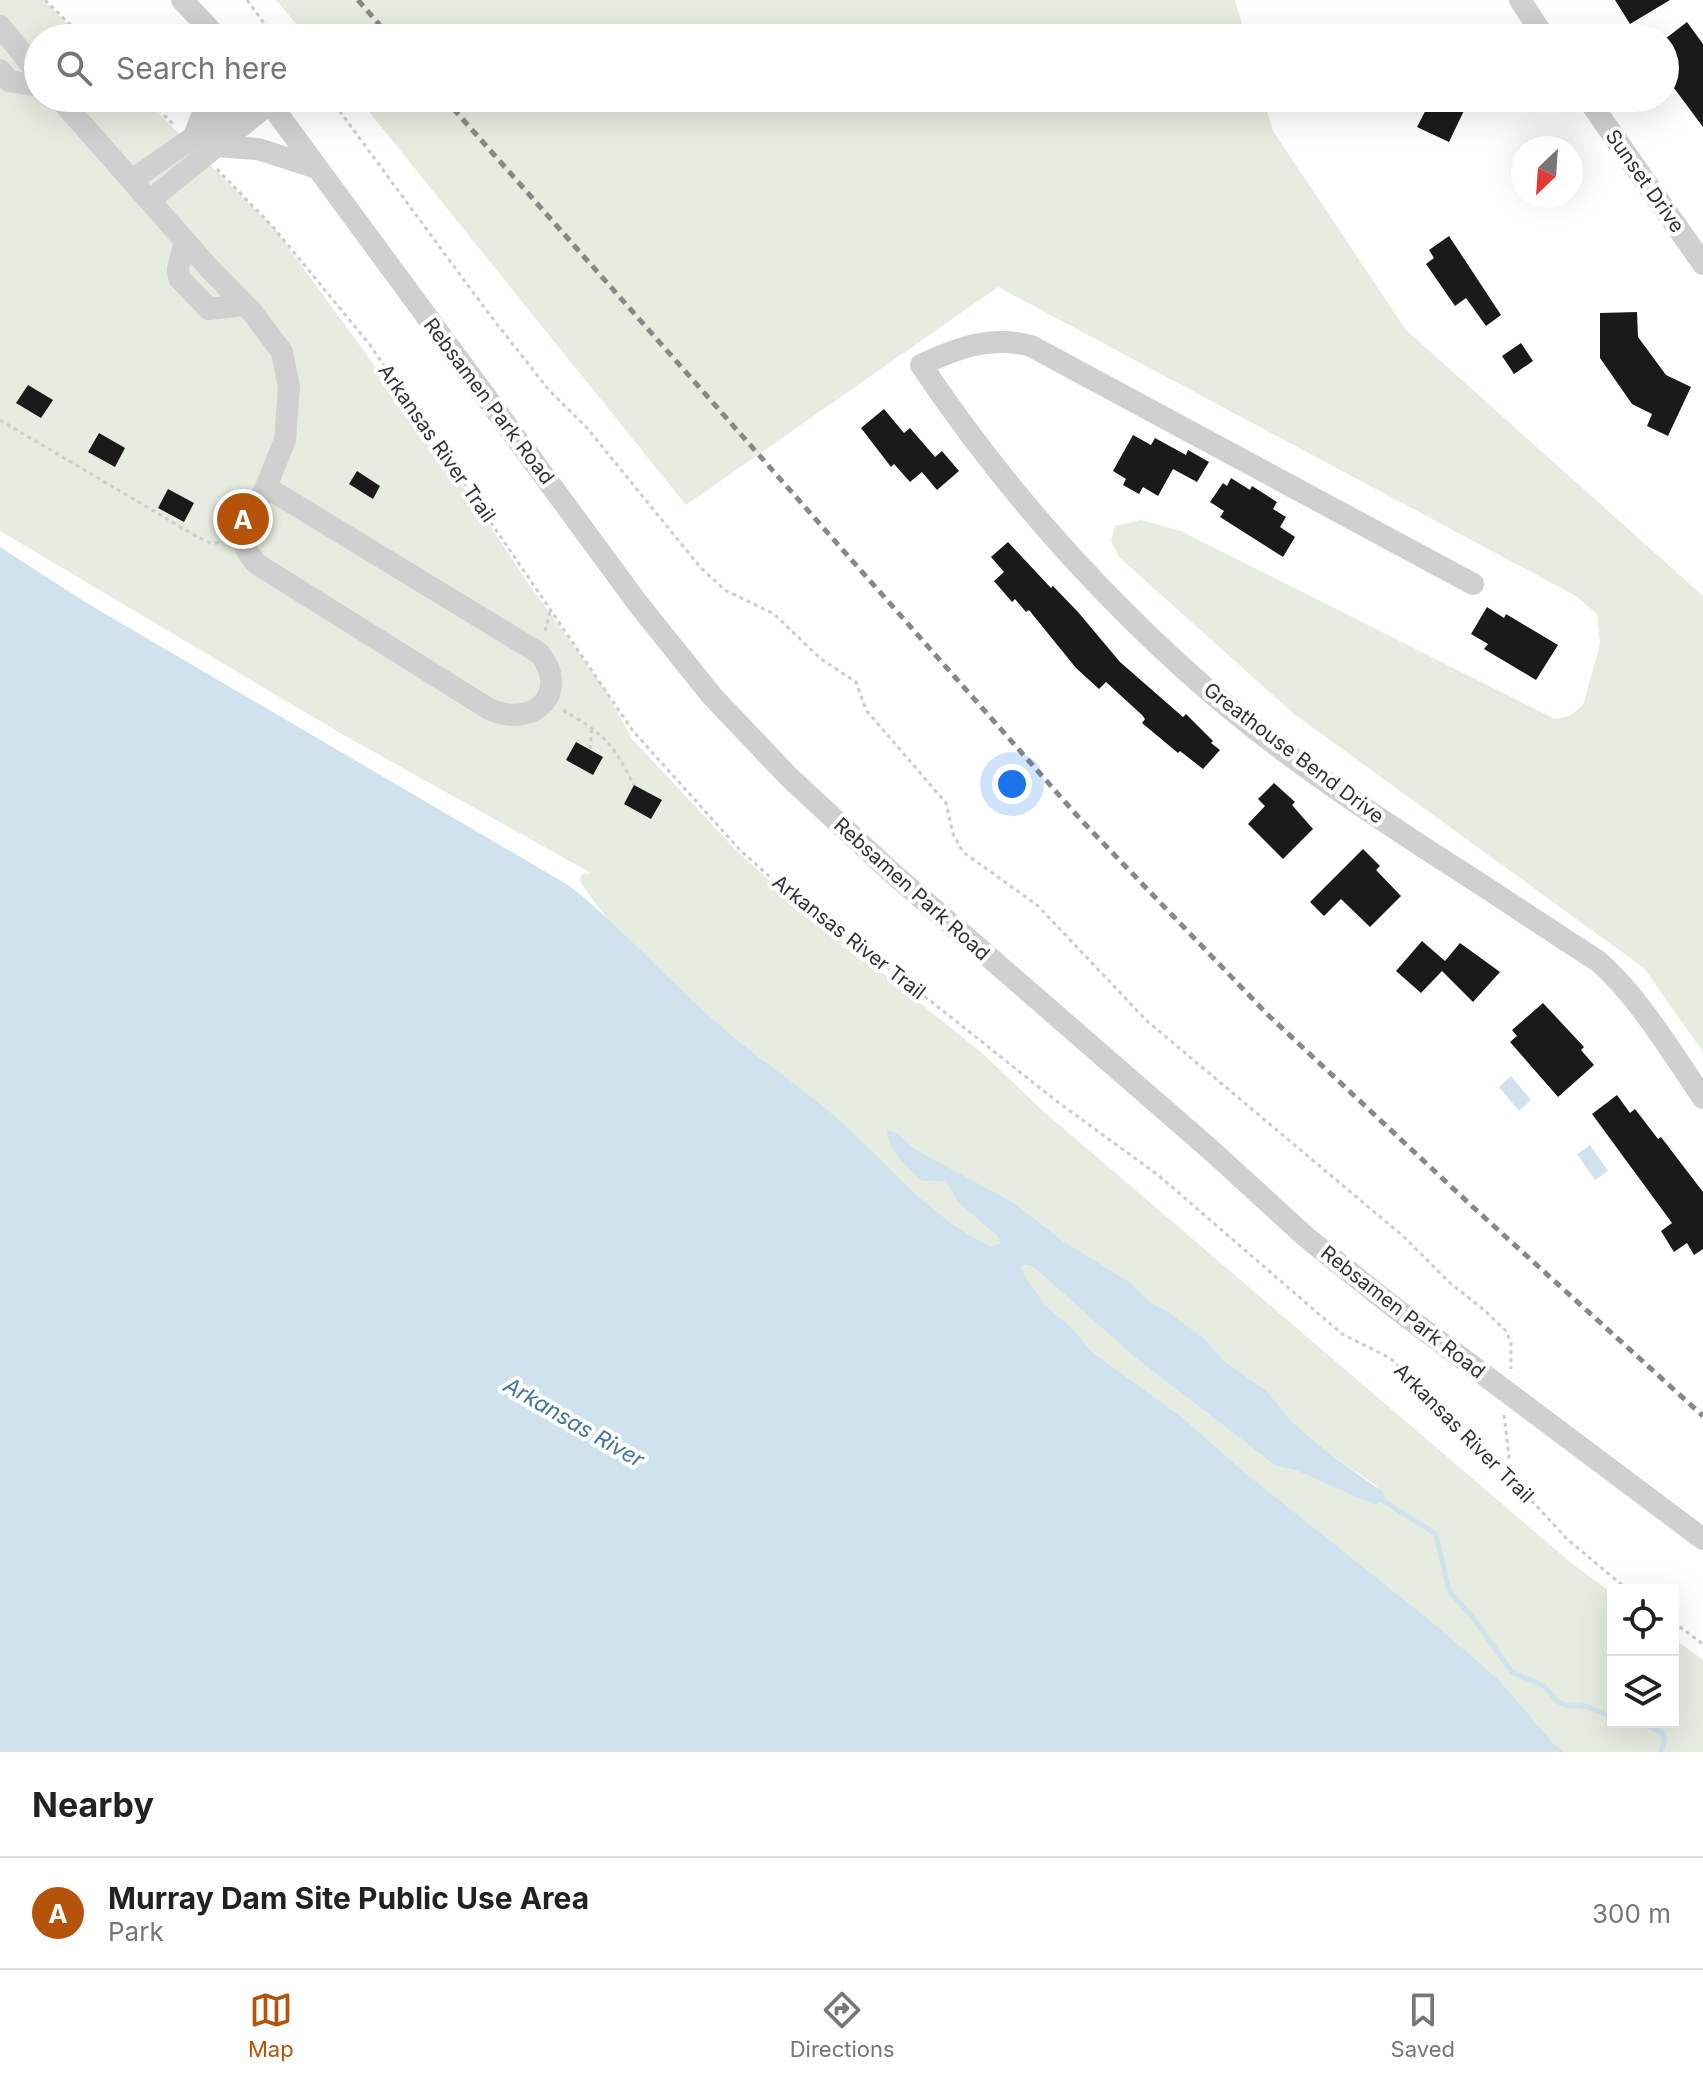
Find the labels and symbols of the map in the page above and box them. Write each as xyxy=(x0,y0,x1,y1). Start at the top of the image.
street label: Sunset Drive xyxy=(1601,125,1689,237)
north arrow xyxy=(1511,136,1583,208)
street label: Rebsamen Park Road xyxy=(419,313,559,489)
street label: Arkansas River Trail xyxy=(373,359,501,527)
pin: A xyxy=(217,489,269,549)
street label: Greathouse Bend Drive xyxy=(1199,677,1389,829)
your location xyxy=(992,764,1032,804)
street label: Rebsamen Park Road xyxy=(829,813,995,965)
street label: Arkansas River Trail xyxy=(768,870,930,1004)
street label: Rebsamen Park Road xyxy=(1316,1240,1490,1384)
street label: Arkansas River Trail xyxy=(1389,1358,1539,1508)
water label: Arkansas River xyxy=(499,1371,649,1473)

